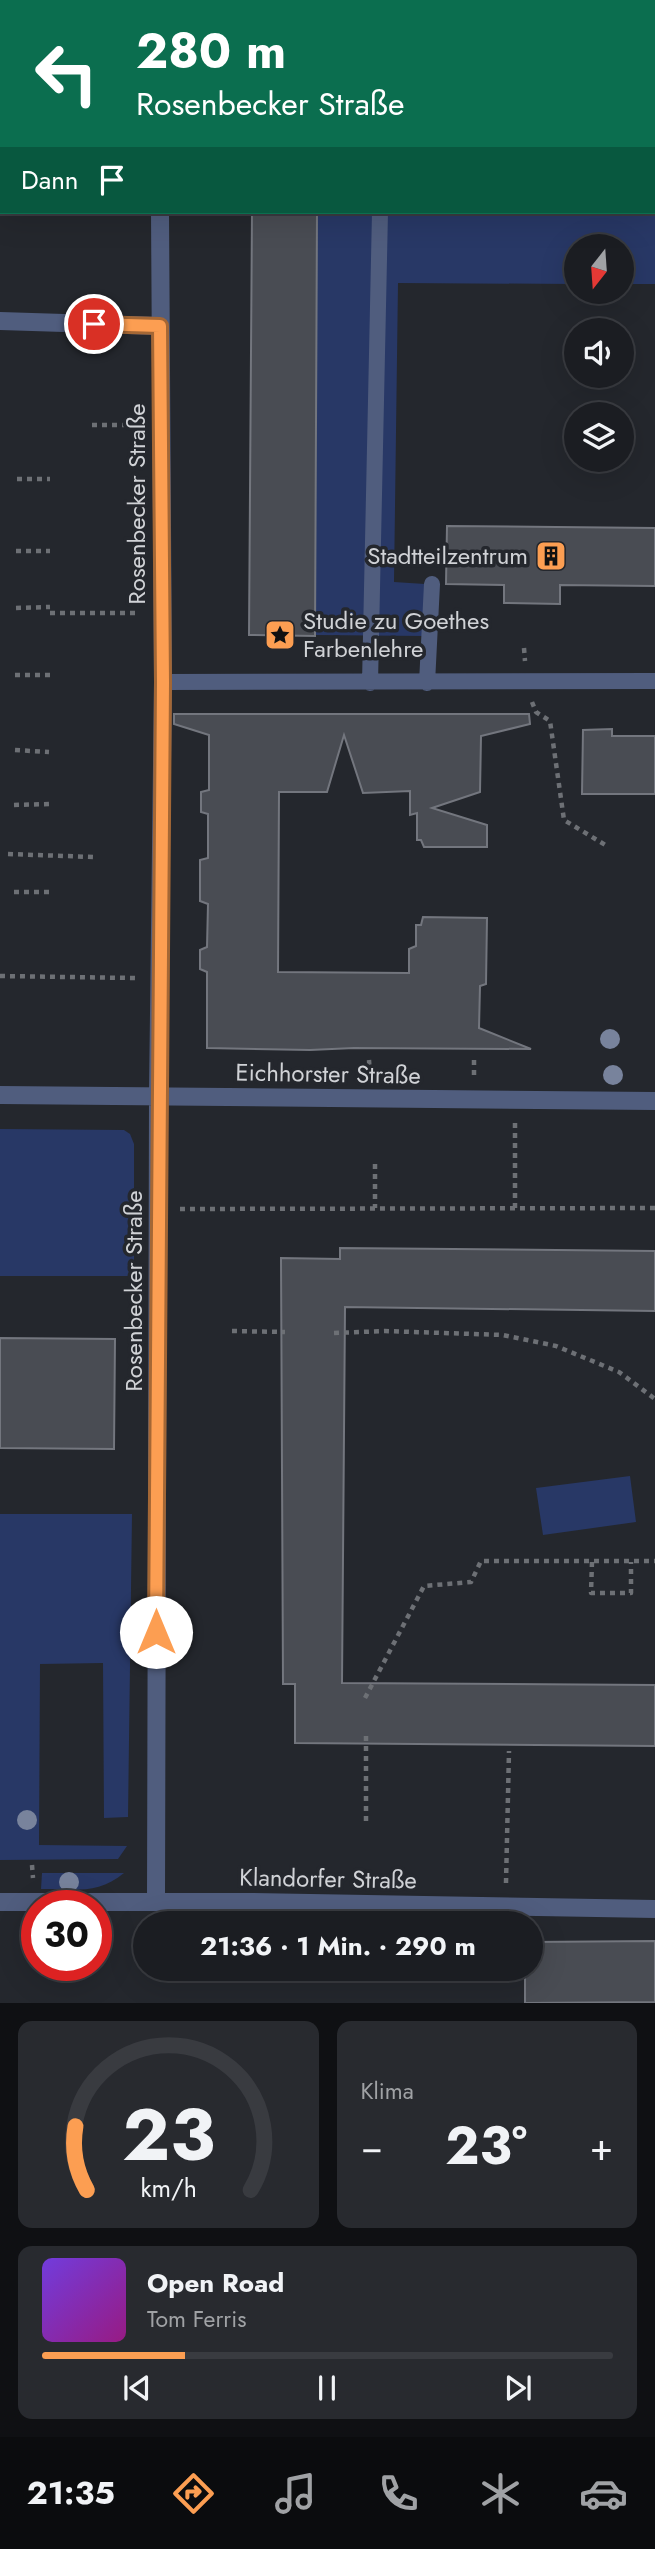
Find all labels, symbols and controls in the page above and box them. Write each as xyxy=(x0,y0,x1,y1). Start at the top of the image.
text: 280 m xyxy=(136,16,286,86)
icon: left xyxy=(21,28,112,119)
text: Rosenbecker Straße xyxy=(136,81,404,127)
text: Dann xyxy=(21,161,79,199)
icon: arrive xyxy=(93,161,131,199)
north arrow xyxy=(564,234,634,304)
map controls xyxy=(564,234,634,472)
pin xyxy=(64,294,124,354)
icon: arrive xyxy=(75,305,113,343)
button: sound xyxy=(564,318,634,388)
button: layers xyxy=(564,402,634,472)
street label: Rosenbecker Straße xyxy=(119,403,154,605)
place label: Stadtteilzentrum xyxy=(367,538,528,573)
building icon: Stadtteilzentrum xyxy=(534,539,568,573)
place label: Studie zu Goethes Farbenlehre xyxy=(303,603,489,666)
place icon: Studie zu Goethes Farbenlehre xyxy=(263,618,297,652)
street label: Eichhorster Straße xyxy=(235,1054,421,1093)
street label: Rosenbecker Straße xyxy=(116,1190,151,1392)
position arrow xyxy=(119,1595,193,1669)
street label: Klandorfer Straße xyxy=(239,1859,417,1898)
speed limit sign: 30 xyxy=(21,1890,112,1981)
text: 21:36 · 1 Min. · 290 m xyxy=(200,1927,476,1965)
text: Klima xyxy=(361,2074,414,2108)
text: 23 xyxy=(122,2083,215,2188)
text: 23° xyxy=(445,2108,527,2184)
text: − xyxy=(361,2119,383,2174)
text: + xyxy=(590,2119,613,2174)
text: km/h xyxy=(140,2170,197,2206)
text: Open Road xyxy=(147,2264,284,2302)
text: Tom Ferris xyxy=(147,2302,246,2336)
icon: previous xyxy=(118,2369,156,2407)
icon: pause xyxy=(308,2369,346,2407)
icon: next xyxy=(499,2369,537,2407)
icon: directions xyxy=(169,2469,218,2518)
icon: music xyxy=(271,2469,320,2518)
icon: phone xyxy=(374,2469,423,2518)
icon: climate xyxy=(476,2469,525,2518)
icon: car xyxy=(579,2469,628,2518)
text: 21:35 xyxy=(27,2470,115,2516)

